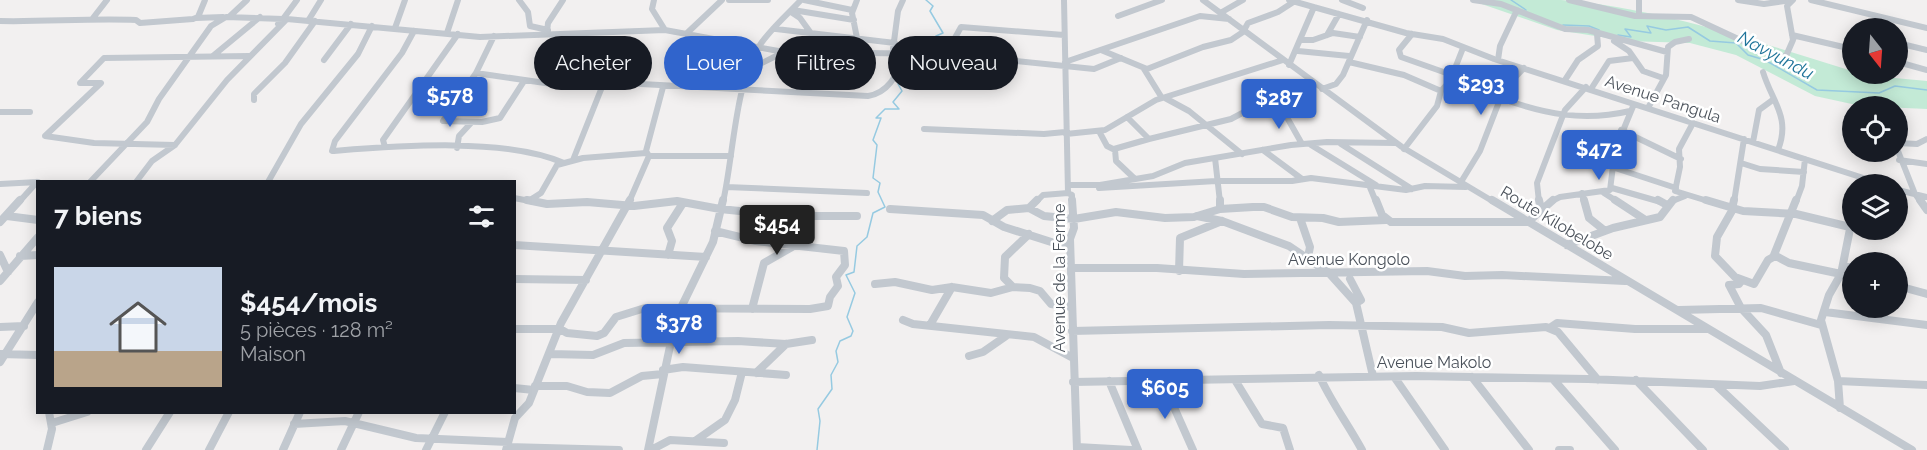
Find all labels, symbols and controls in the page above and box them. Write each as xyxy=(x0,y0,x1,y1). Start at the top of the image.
north arrow xyxy=(1842,18,1908,84)
map controls xyxy=(1842,18,1908,318)
water label: Navyundu xyxy=(1735,26,1817,84)
chip: Acheter xyxy=(534,36,652,90)
chip: Louer xyxy=(664,36,763,90)
chip: Filtres xyxy=(775,36,876,90)
chip: Nouveau xyxy=(888,36,1018,90)
pin: $293 xyxy=(1445,65,1517,116)
street label: Avenue Pangula xyxy=(1603,71,1723,127)
text: $293 xyxy=(1458,72,1504,96)
pin: $578 xyxy=(414,77,486,128)
pin: $287 xyxy=(1243,79,1315,130)
text: $578 xyxy=(426,84,474,108)
text: $287 xyxy=(1255,86,1303,110)
button: locate xyxy=(1842,96,1908,162)
pin: $472 xyxy=(1563,130,1635,181)
text: $472 xyxy=(1576,137,1622,161)
button: layers xyxy=(1842,174,1908,240)
street label: Route Kilobelobe xyxy=(1497,182,1617,264)
icon: filters xyxy=(465,200,498,233)
text: 7 biens xyxy=(54,201,142,231)
street label: Avenue de la Ferme xyxy=(1050,204,1069,352)
pin: $454 xyxy=(741,205,813,256)
text: $454 xyxy=(754,212,800,236)
street label: Avenue Kongolo xyxy=(1288,250,1410,269)
button: + xyxy=(1842,252,1908,318)
text: $454/mois xyxy=(240,288,377,318)
icon: home xyxy=(102,291,174,363)
pin: $378 xyxy=(643,304,715,355)
text: $378 xyxy=(655,311,703,335)
text: 5 pièces · 128 m² xyxy=(240,318,393,342)
text: Maison xyxy=(240,342,306,366)
street label: Avenue Makolo xyxy=(1377,353,1491,372)
pin: $605 xyxy=(1129,369,1201,420)
text: $605 xyxy=(1141,376,1189,400)

